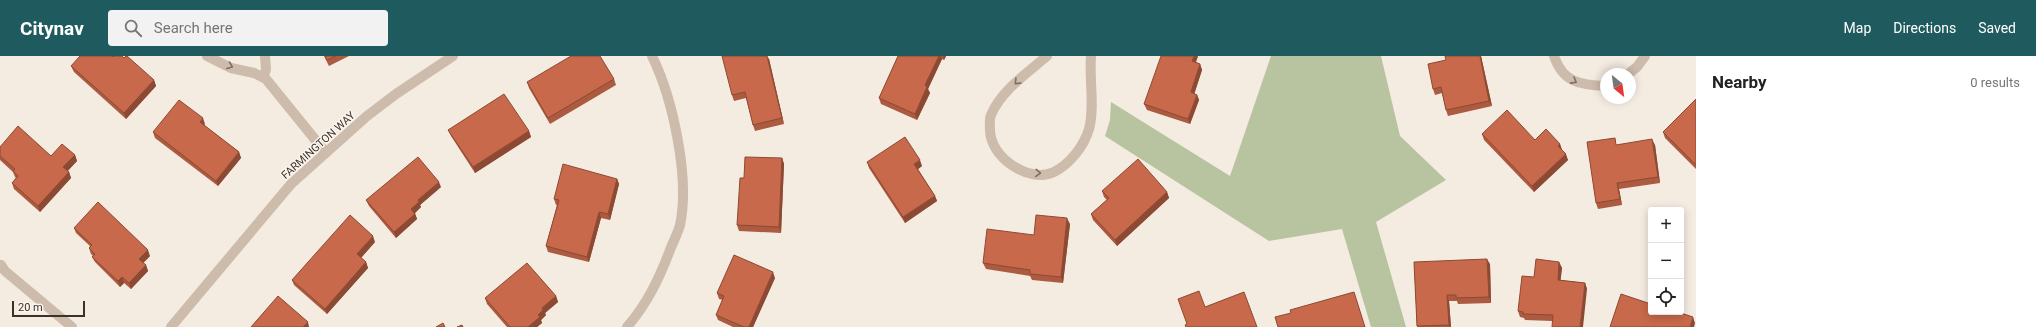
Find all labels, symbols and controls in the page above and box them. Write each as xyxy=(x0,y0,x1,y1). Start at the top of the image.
search box xyxy=(108,10,388,46)
text: Citynav xyxy=(20,17,84,40)
icon: search xyxy=(122,17,144,39)
text: Search here xyxy=(154,19,233,37)
text: Map xyxy=(1844,20,1871,36)
text: Directions xyxy=(1893,20,1956,36)
text: Saved xyxy=(1978,20,2016,36)
one-way arrow xyxy=(226,62,233,70)
north arrow xyxy=(1600,68,1636,104)
text: Nearby xyxy=(1712,72,1767,92)
text: 0 results xyxy=(1970,75,2020,90)
one-way arrow xyxy=(1570,76,1577,83)
one-way arrow xyxy=(1014,77,1022,85)
street label: FARMINGTON WAY xyxy=(279,109,358,182)
one-way arrow xyxy=(1035,169,1041,177)
map controls xyxy=(1648,207,1684,315)
button: + xyxy=(1648,207,1684,243)
button: − xyxy=(1648,243,1684,279)
button: locate xyxy=(1648,279,1684,315)
scale bar xyxy=(12,299,85,318)
text: 20 m xyxy=(18,301,43,314)

